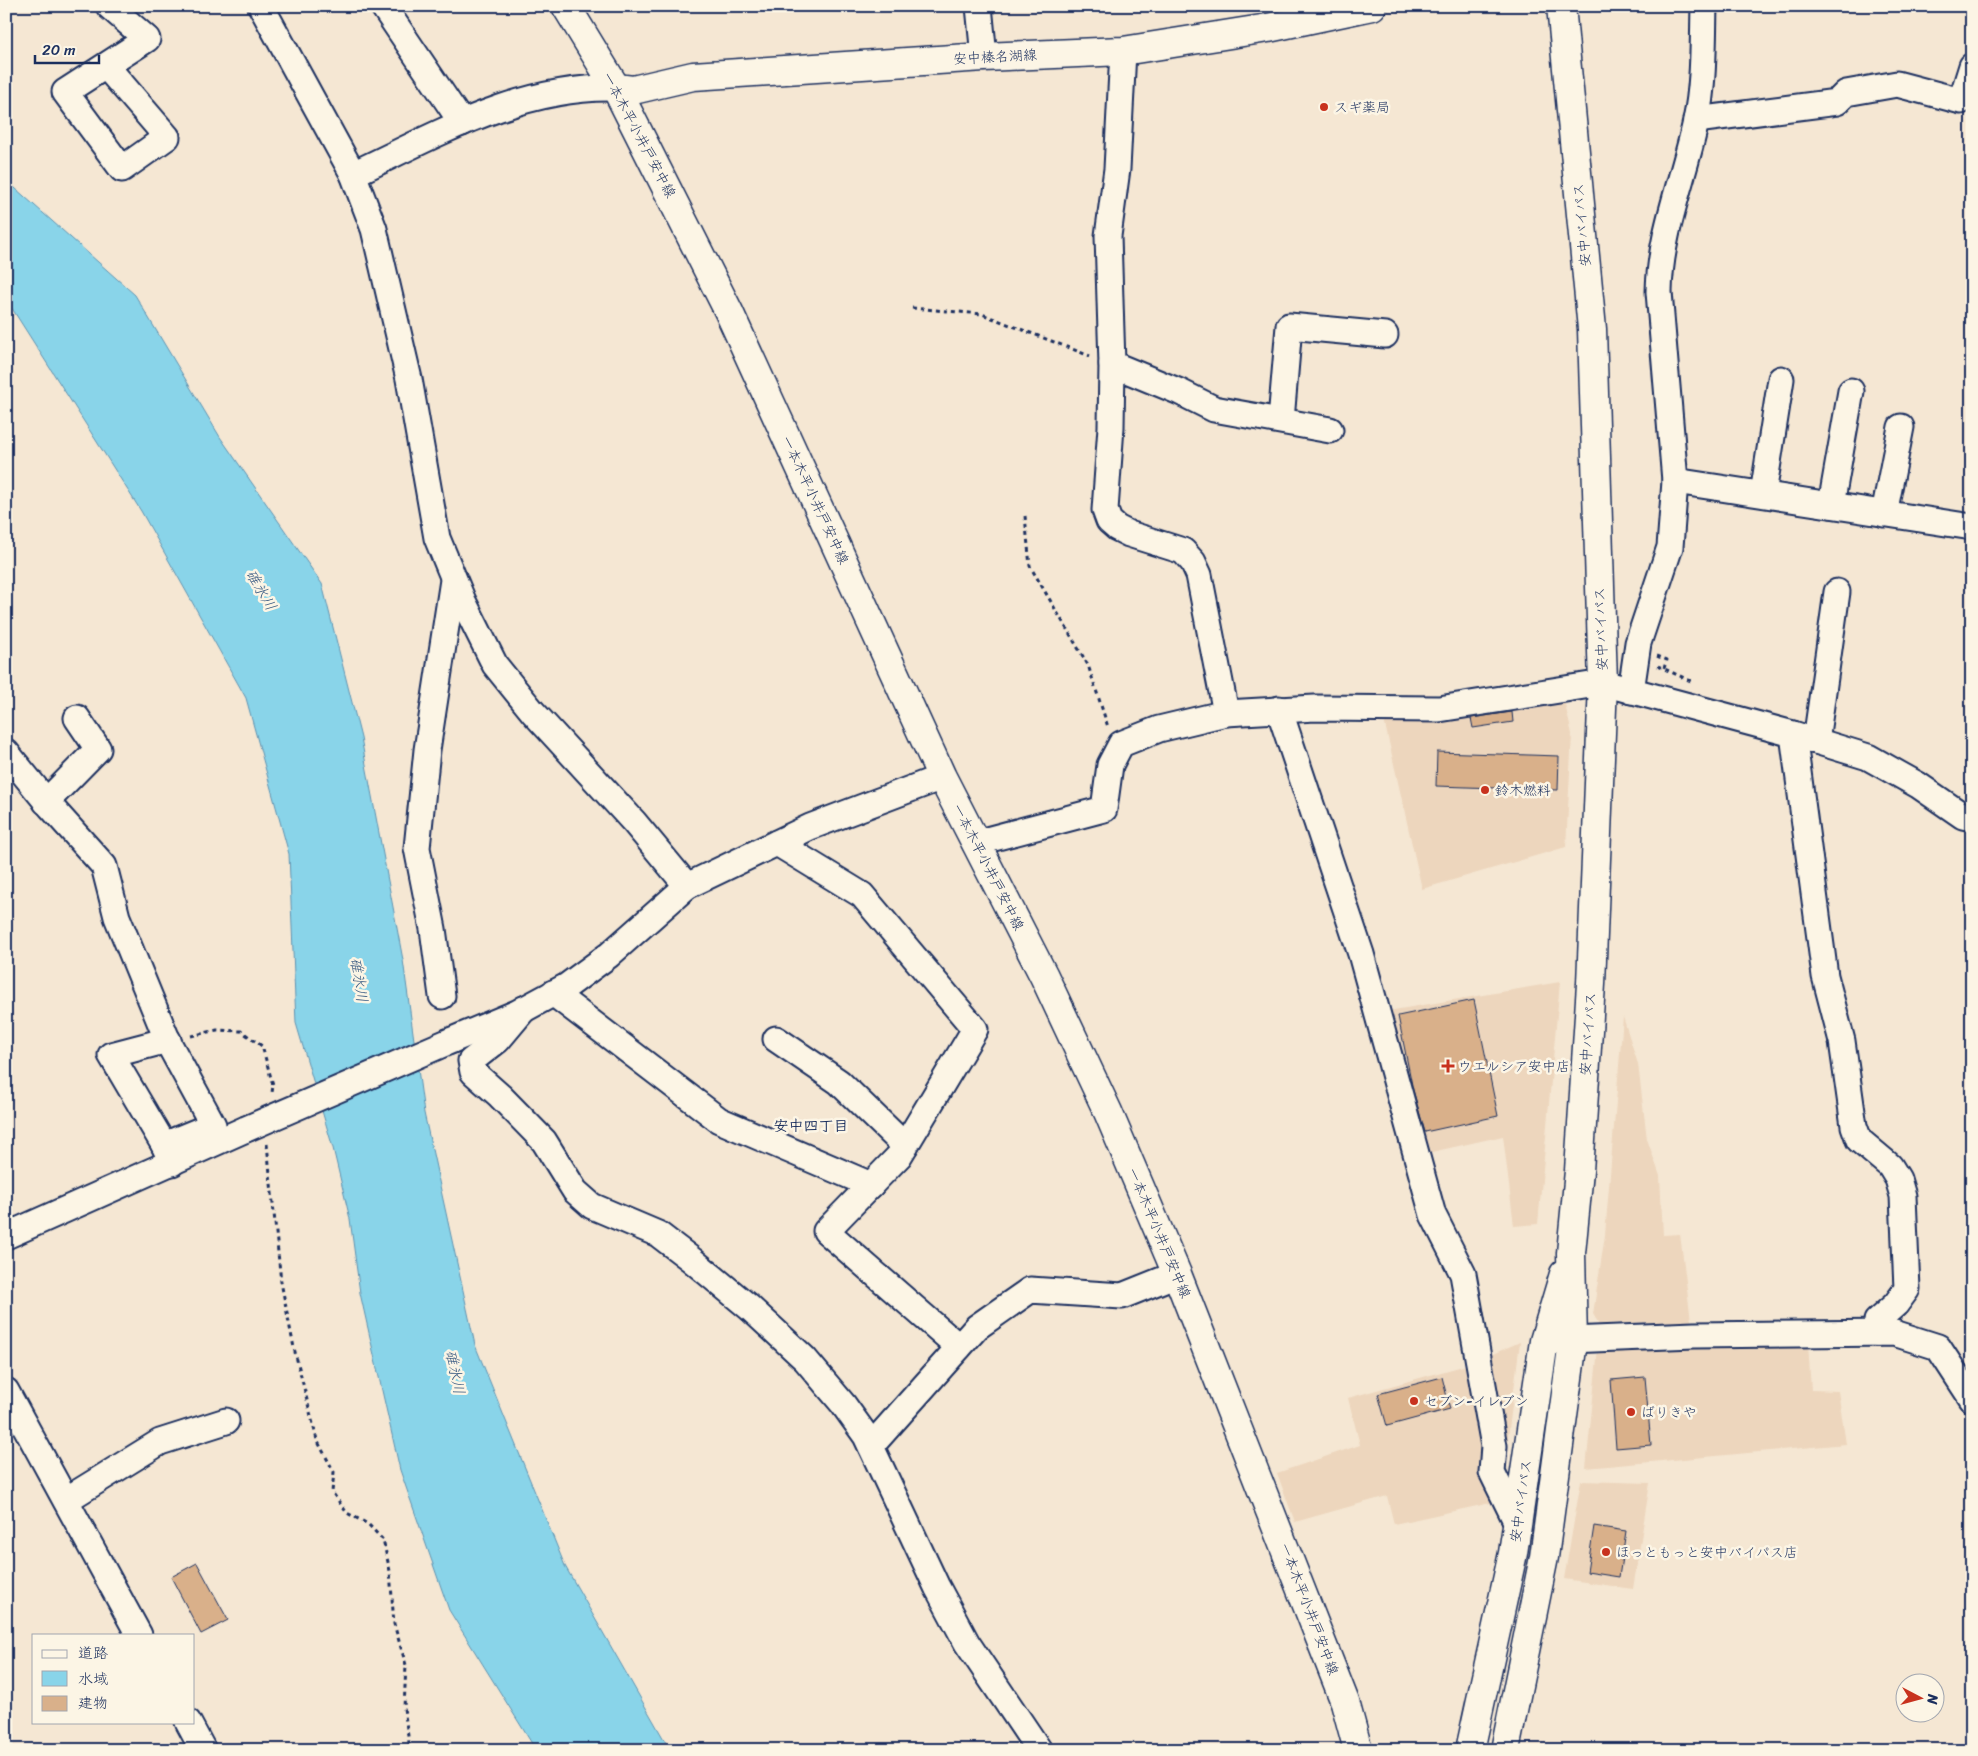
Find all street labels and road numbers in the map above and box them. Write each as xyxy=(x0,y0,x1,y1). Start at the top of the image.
street label: 安中榛名湖線 xyxy=(952,42,1038,72)
street label: 一本木平小井戸安中線 xyxy=(595,67,683,203)
street label: 安中バイパス xyxy=(1566,182,1598,268)
street label: 一本木平小井戸安中線 xyxy=(774,431,856,569)
street label: 安中バイパス xyxy=(1587,587,1615,671)
street label: 一本木平小井戸安中線 xyxy=(945,799,1031,935)
street label: 安中バイパス xyxy=(1573,991,1603,1077)
street label: 一本木平小井戸安中線 xyxy=(1120,1164,1198,1302)
street label: 安中バイパス xyxy=(1503,1458,1539,1544)
street label: 一本木平小井戸安中線 xyxy=(1272,1539,1346,1679)

